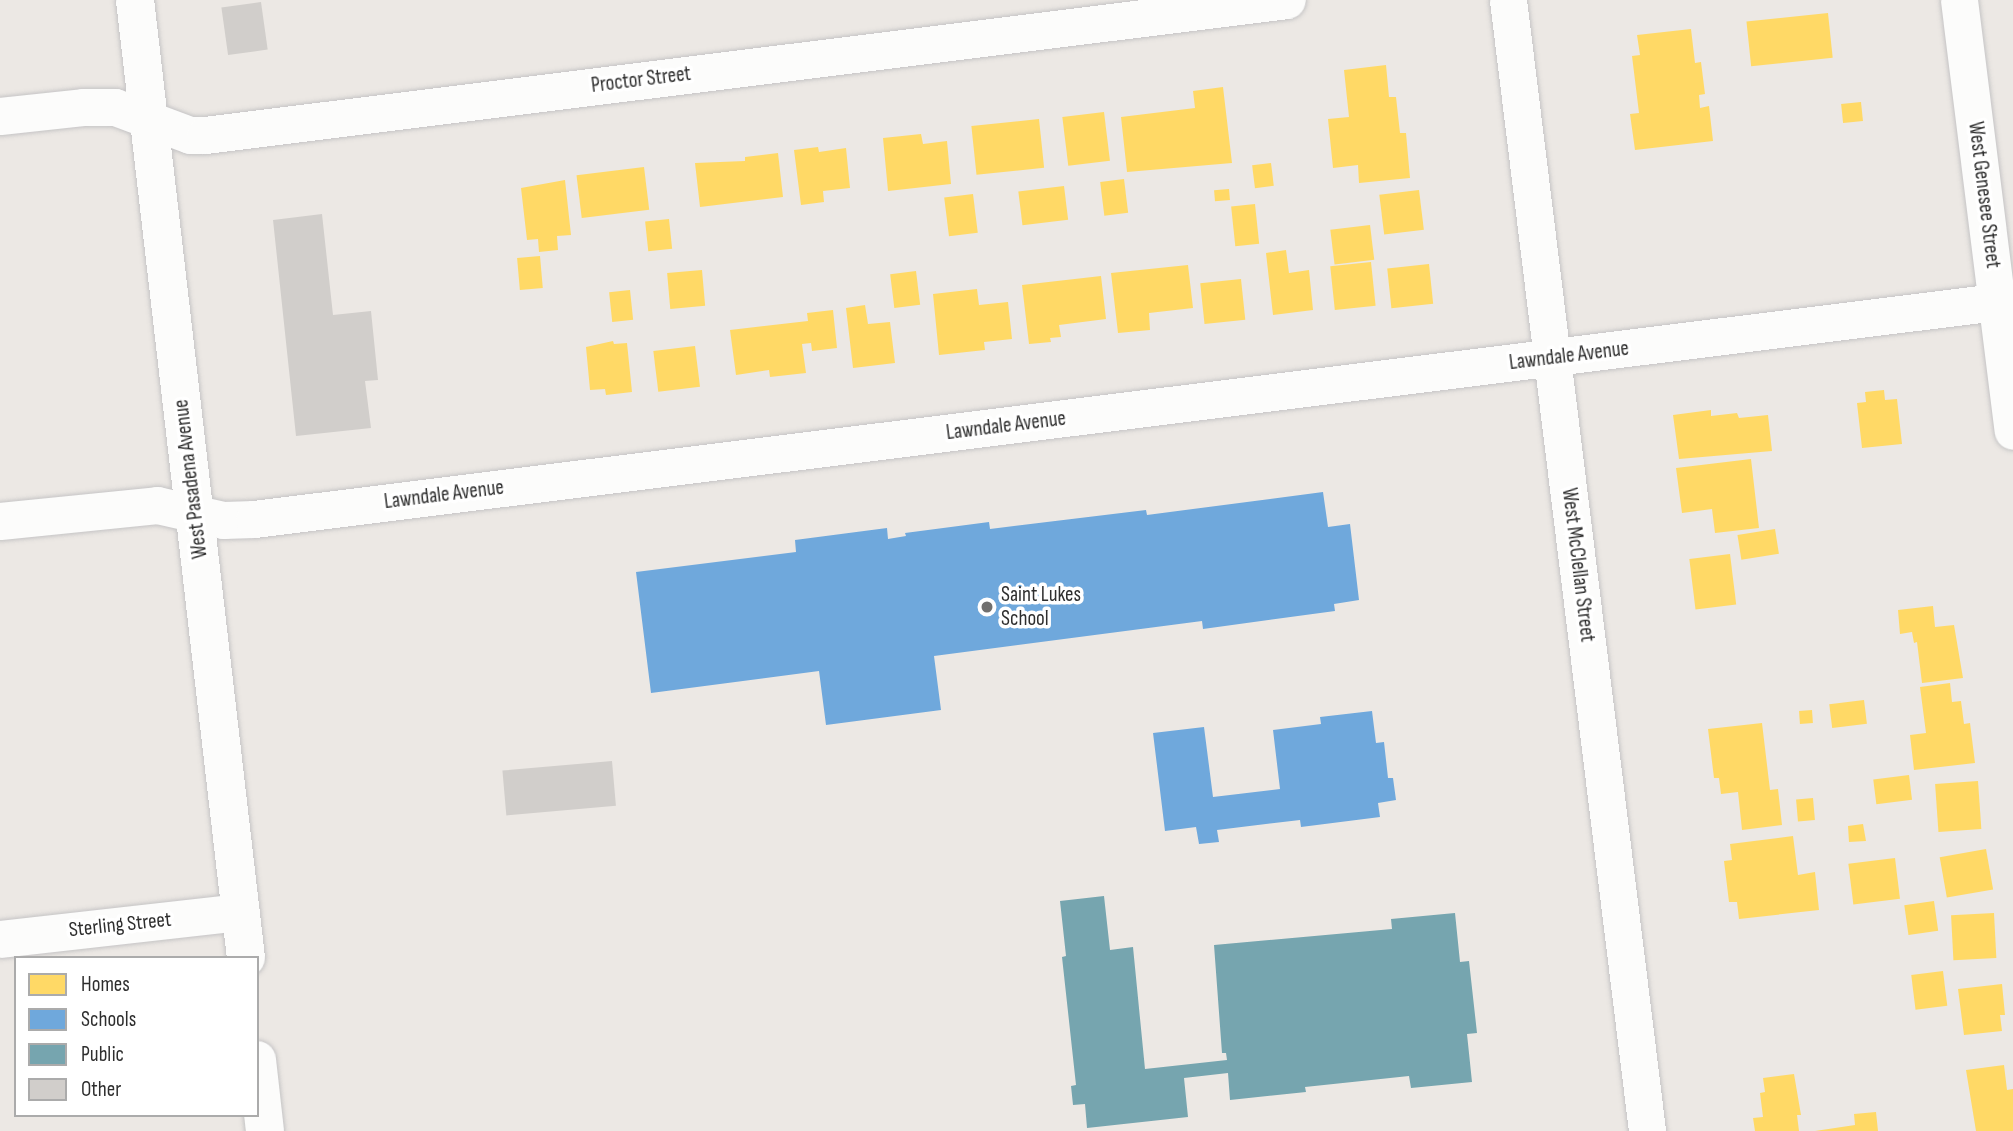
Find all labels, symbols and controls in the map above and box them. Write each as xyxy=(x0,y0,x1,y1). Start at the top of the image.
street label: Proctor Street xyxy=(590,61,692,99)
street label: West Genesee Street xyxy=(1963,120,2005,270)
street label: Lawndale Avenue xyxy=(1508,336,1630,376)
street label: West Pasadena Avenue xyxy=(169,398,213,560)
street label: Lawndale Avenue xyxy=(945,406,1067,446)
street label: Lawndale Avenue xyxy=(383,475,505,515)
street label: West McClellan Street xyxy=(1556,487,1600,643)
place label: Saint Lukes School xyxy=(1001,582,1081,632)
marker: Saint Lukes School xyxy=(979,599,995,615)
street label: Sterling Street xyxy=(67,907,173,943)
legend xyxy=(14,956,259,1117)
text: Homes xyxy=(81,972,130,997)
text: Schools xyxy=(81,1007,136,1032)
text: Public xyxy=(81,1042,124,1067)
text: Other xyxy=(81,1077,121,1102)

